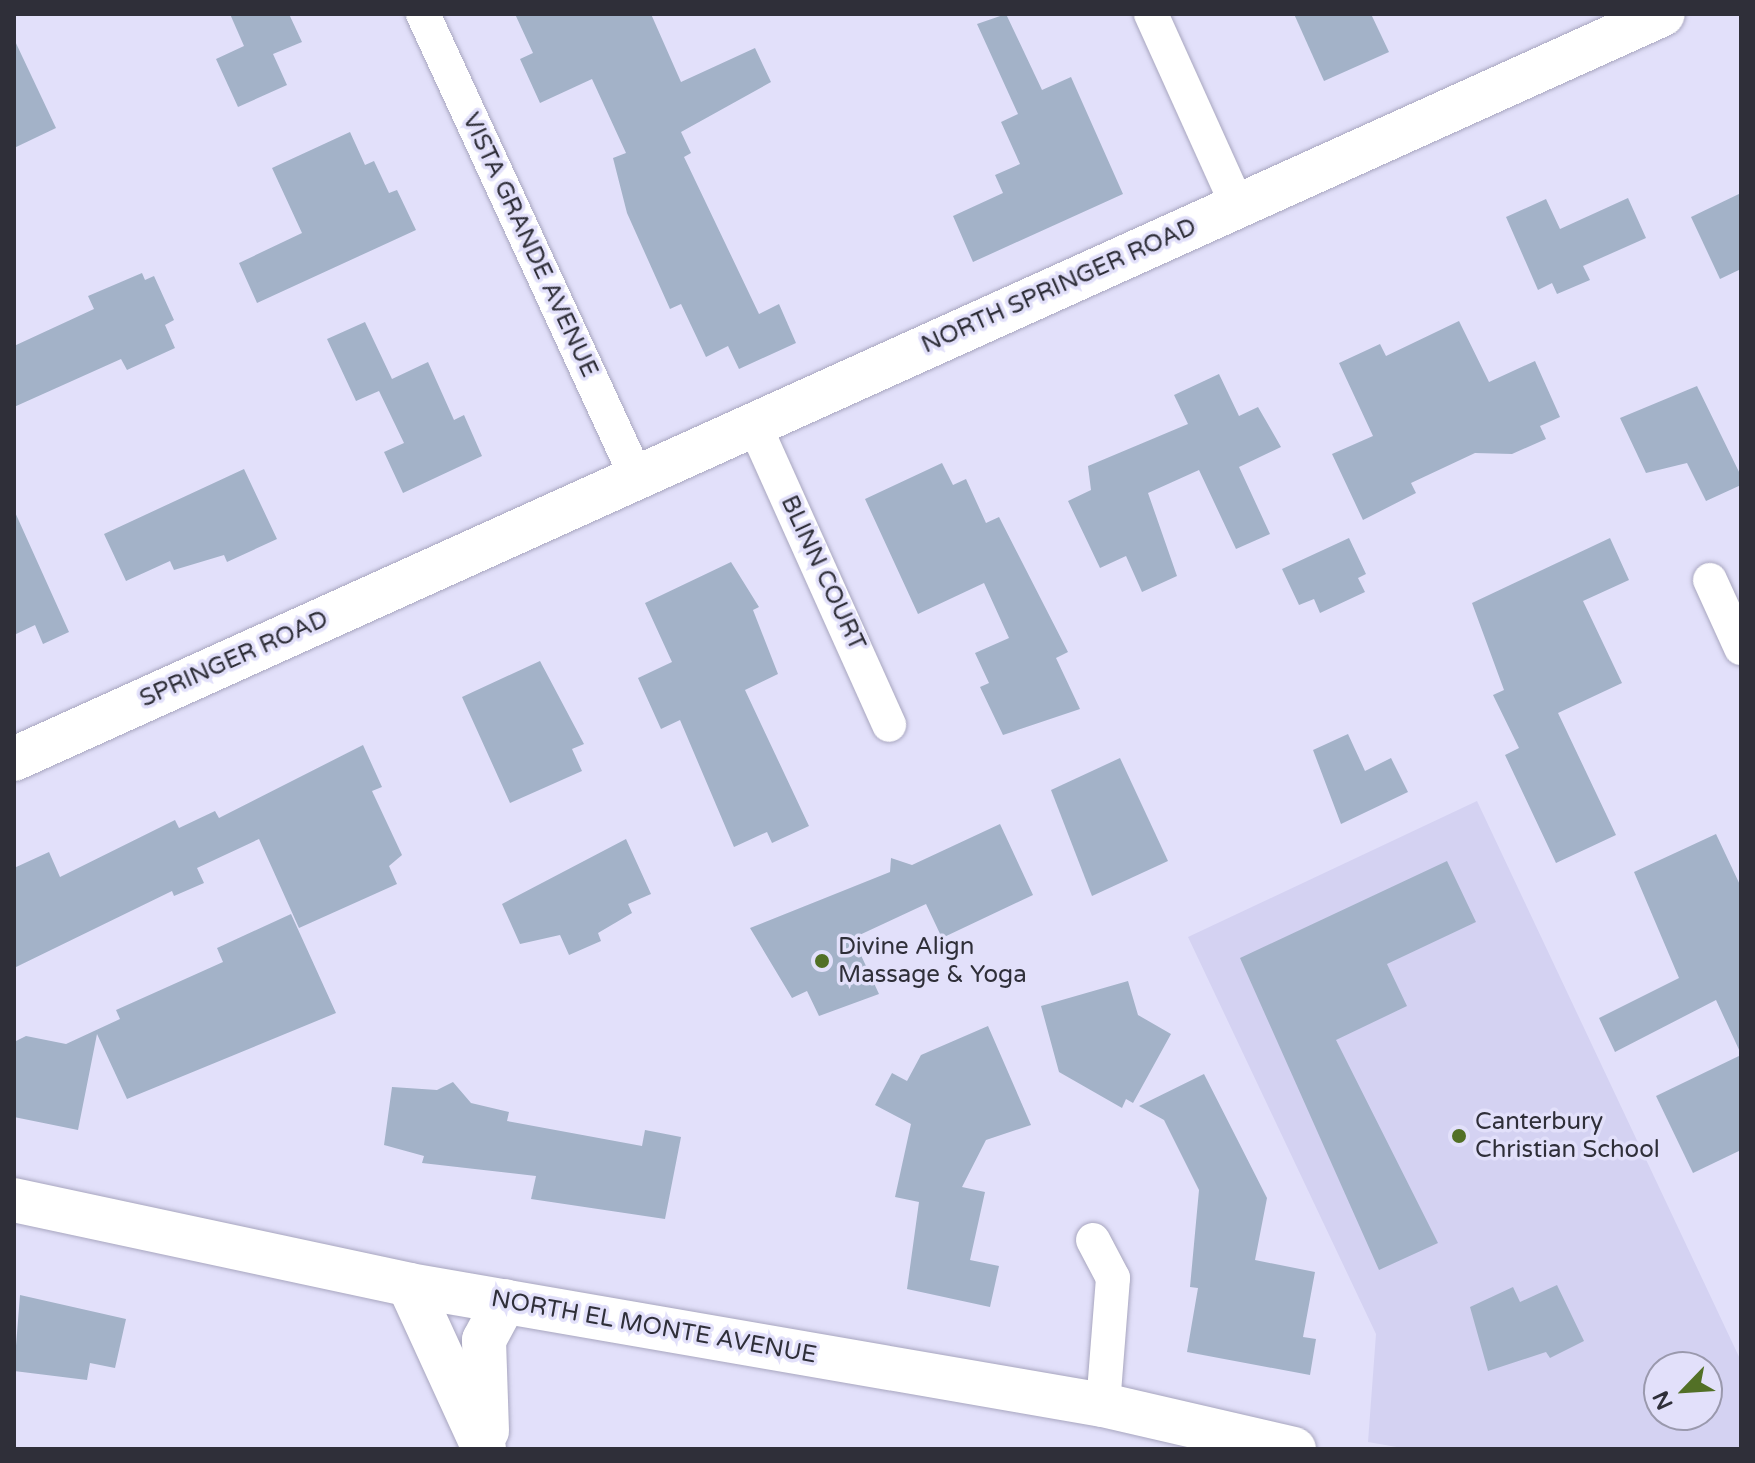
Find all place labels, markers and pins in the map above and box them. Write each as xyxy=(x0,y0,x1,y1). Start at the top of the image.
place label: Divine Align Massage & Yoga xyxy=(838,933,1027,989)
marker: Divine Align Massage & Yoga xyxy=(813,952,831,970)
place label: Canterbury Christian School xyxy=(1475,1108,1660,1164)
marker: Canterbury Christian School xyxy=(1450,1127,1468,1145)

